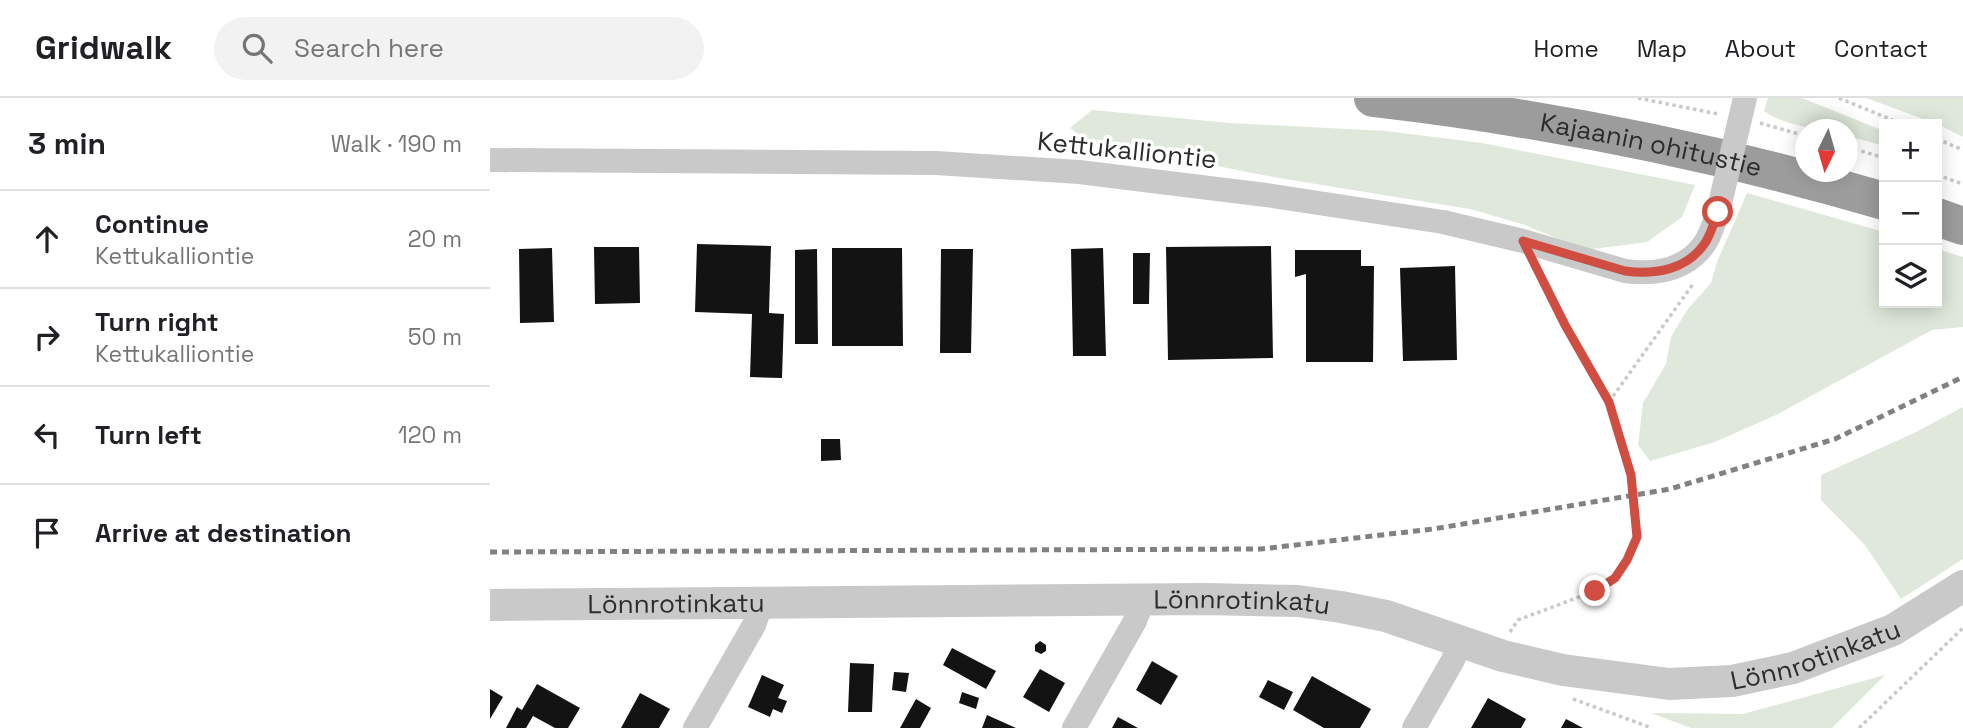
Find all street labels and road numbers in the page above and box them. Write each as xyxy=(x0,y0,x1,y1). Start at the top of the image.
street label: Kajaanin ohitustie xyxy=(1538,105,1765,184)
street label: Kettukalliontie xyxy=(1036,124,1218,176)
street label: Lönnrotinkatu xyxy=(1153,582,1332,622)
street label: Lönnrotinkatu xyxy=(587,586,765,621)
street label: Lönnrotinkatu xyxy=(1727,612,1905,698)

